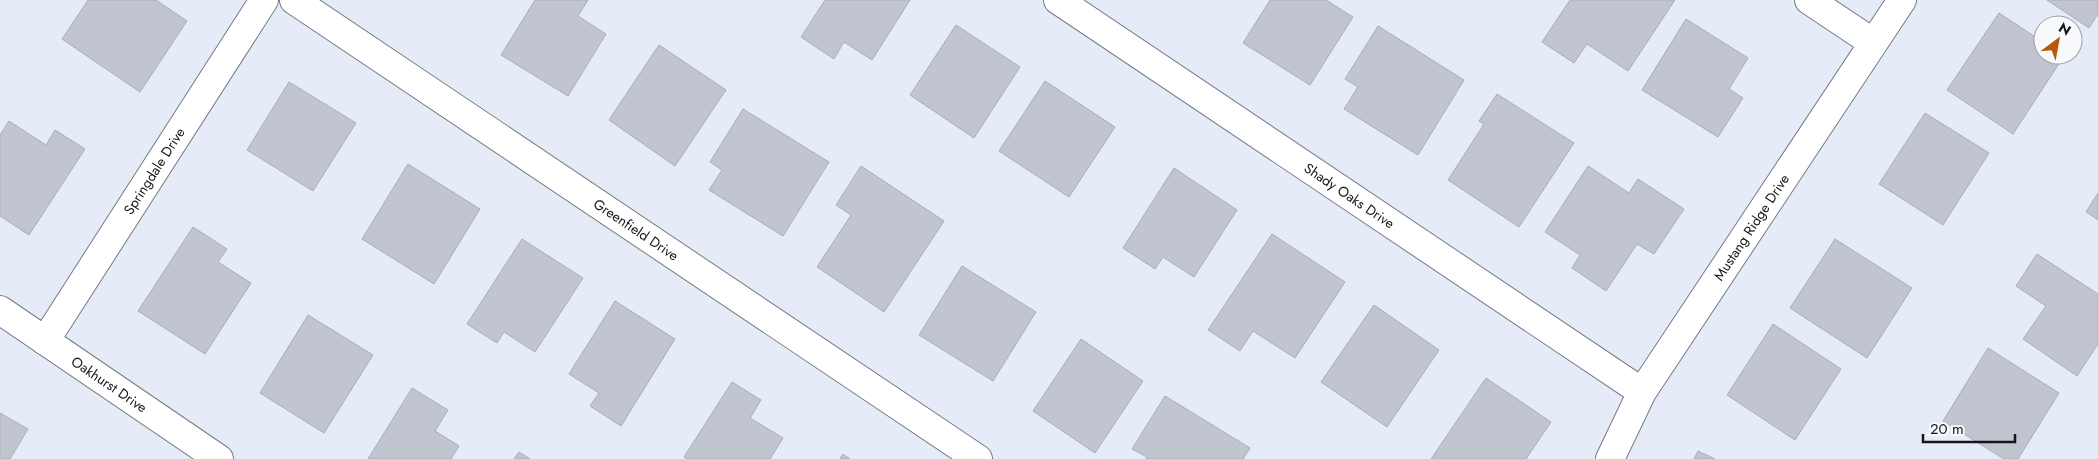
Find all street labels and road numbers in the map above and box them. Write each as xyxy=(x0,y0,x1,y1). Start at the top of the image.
street label: Springdale Drive xyxy=(119,124,190,219)
street label: Shady Oaks Drive xyxy=(1300,158,1399,233)
street label: Mustang Ridge Drive xyxy=(1709,170,1794,284)
street label: Greenfield Drive xyxy=(590,194,683,265)
street label: Oakhurst Drive xyxy=(67,351,151,417)

